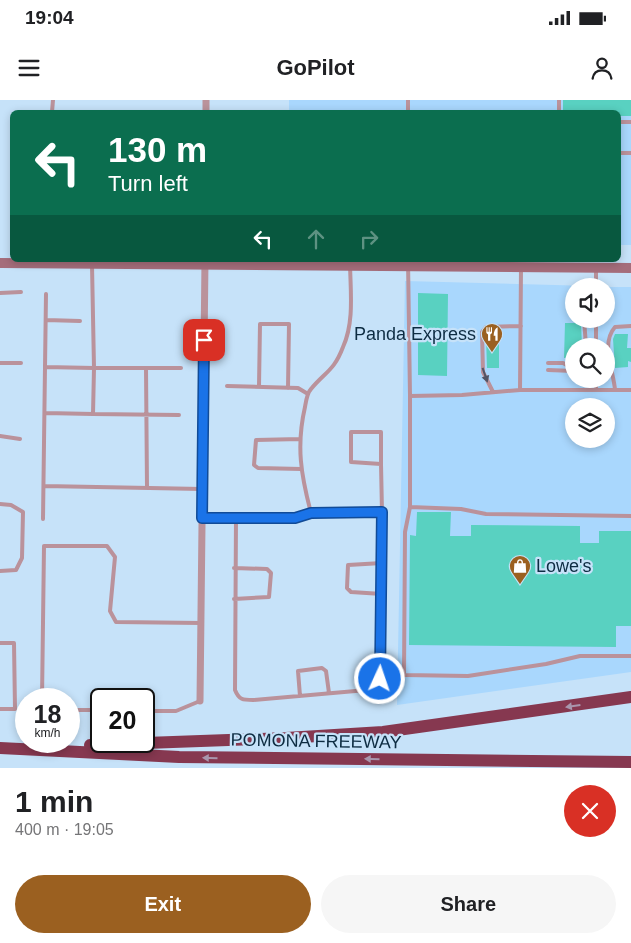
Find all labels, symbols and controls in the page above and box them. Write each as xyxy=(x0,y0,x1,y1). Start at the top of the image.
text: 19:04 xyxy=(25,7,74,28)
icon: menu xyxy=(15,54,43,82)
icon: person xyxy=(588,54,616,82)
text: GoPilot xyxy=(276,55,355,80)
icon: left xyxy=(25,130,90,195)
text: 130 m xyxy=(108,130,207,169)
text: Turn left xyxy=(108,171,188,196)
icon: left xyxy=(249,225,277,253)
icon: ahead xyxy=(302,225,330,253)
icon: right xyxy=(355,225,383,253)
map controls xyxy=(565,278,615,448)
button: sound xyxy=(565,278,615,328)
pin xyxy=(183,319,225,361)
restaurant icon: Panda Express xyxy=(480,322,504,353)
place label: Panda Express xyxy=(354,324,476,344)
icon: arrive xyxy=(190,326,218,354)
button: search xyxy=(565,338,615,388)
one-way arrow xyxy=(482,367,490,382)
button: layers xyxy=(565,398,615,448)
shop icon: Lowe's xyxy=(508,554,532,585)
place label: Lowe's xyxy=(536,556,591,576)
position arrow xyxy=(353,652,405,704)
speed limit sign: 20 xyxy=(90,688,155,753)
text: 18 xyxy=(34,700,61,728)
one-way arrow xyxy=(565,702,581,710)
text: km/h xyxy=(34,726,61,740)
street label: POMONA FREEWAY xyxy=(230,730,402,752)
one-way arrow xyxy=(202,753,218,761)
one-way arrow xyxy=(364,755,380,763)
text: 1 min xyxy=(15,785,93,818)
button: close xyxy=(564,785,616,837)
text: 400 m · 19:05 xyxy=(15,821,114,838)
button: Exit xyxy=(15,875,311,933)
button: Share xyxy=(321,875,616,933)

